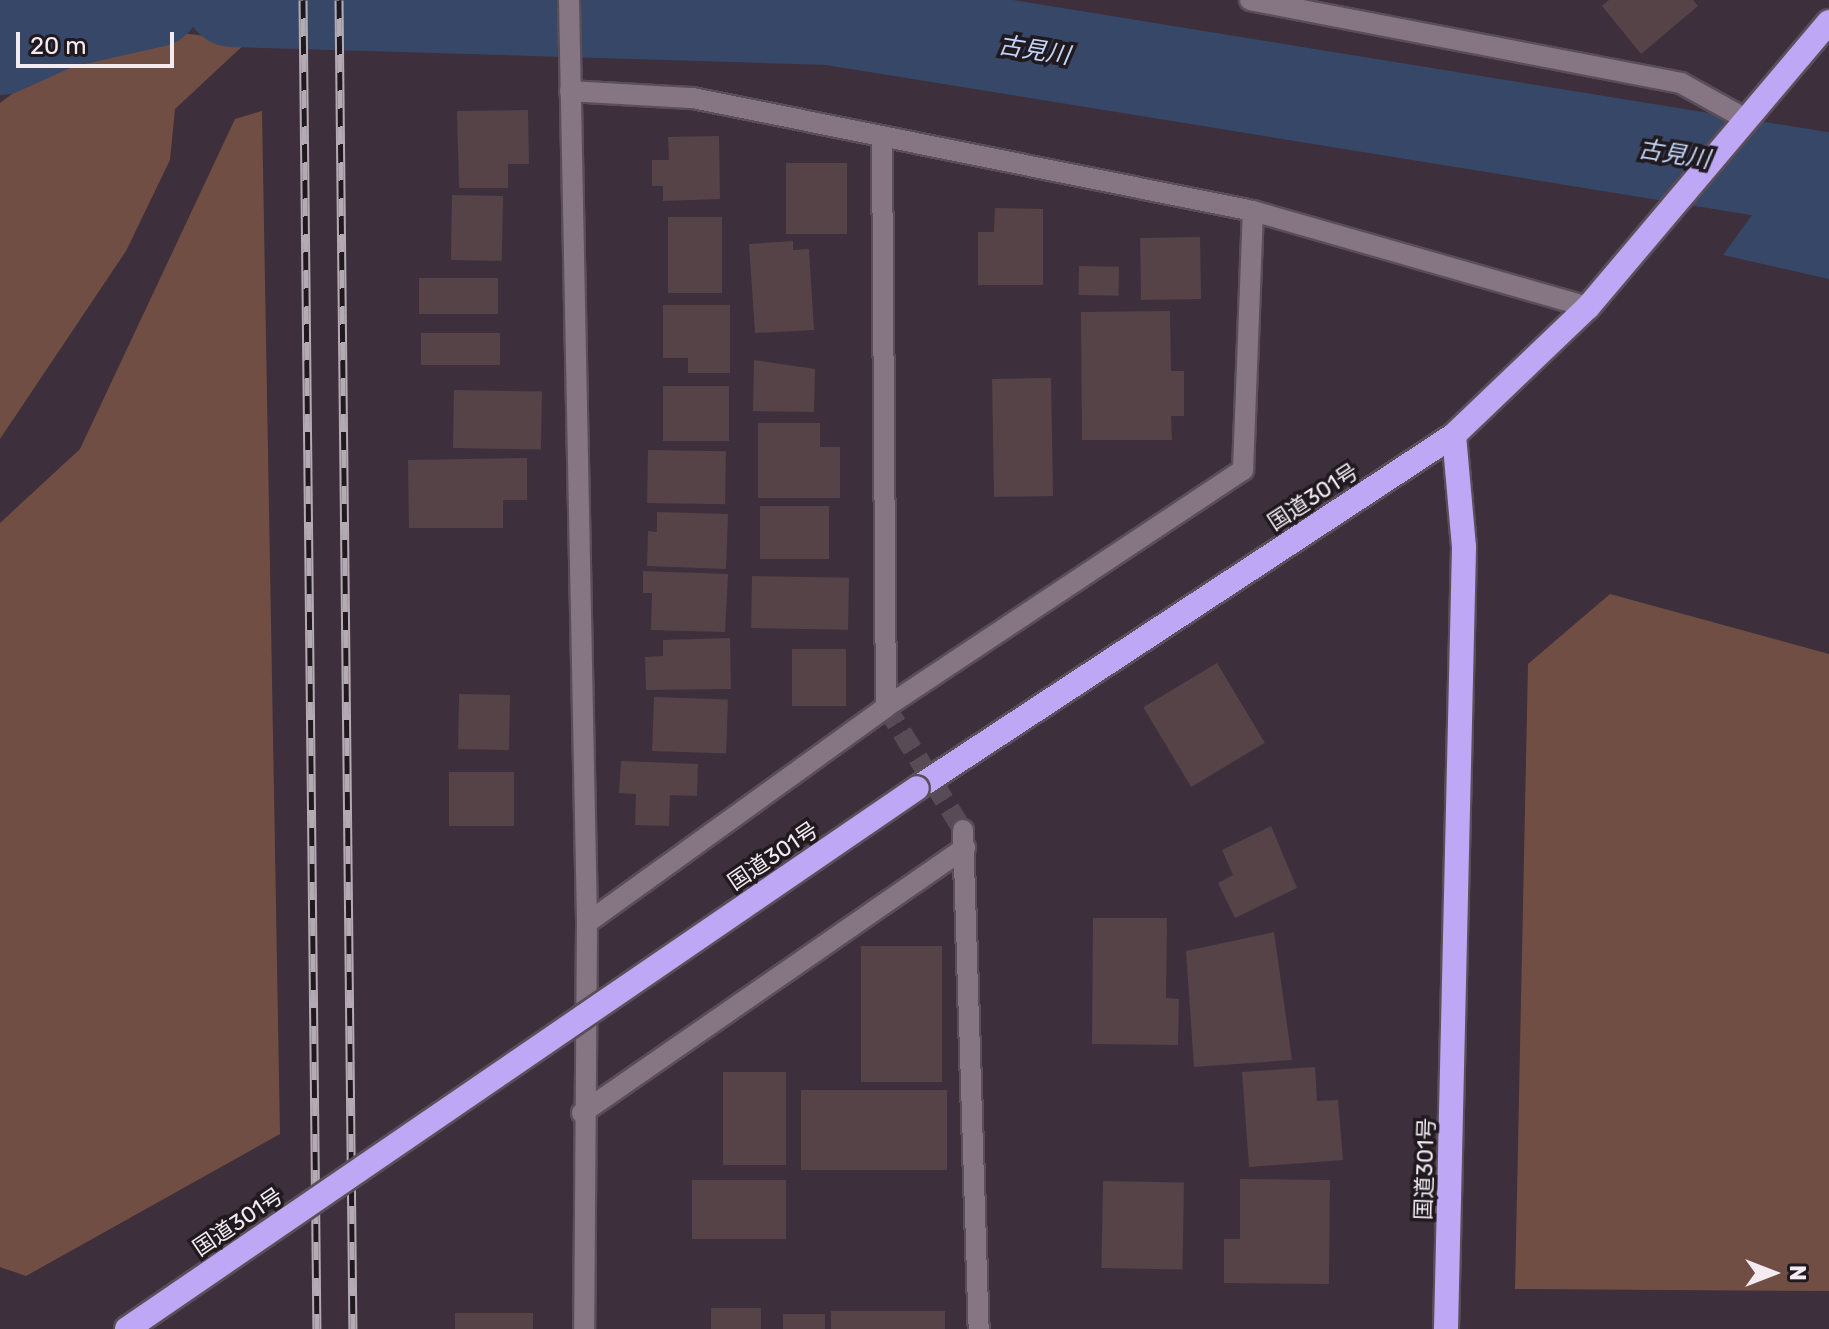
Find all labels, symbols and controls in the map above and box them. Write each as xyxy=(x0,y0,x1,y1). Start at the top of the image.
scale bar xyxy=(20,16,178,66)
water label: 古見川 xyxy=(996,31,1072,71)
text: 20 m xyxy=(30,32,87,60)
water label: 古見川 xyxy=(1636,135,1712,175)
street label: 国道301号 xyxy=(1263,458,1363,536)
street label: 国道301号 xyxy=(723,816,823,896)
street label: 国道301号 xyxy=(1410,1117,1440,1221)
street label: 国道301号 xyxy=(188,1182,288,1262)
north arrow xyxy=(1733,1233,1813,1313)
text: N xyxy=(1784,1265,1811,1281)

